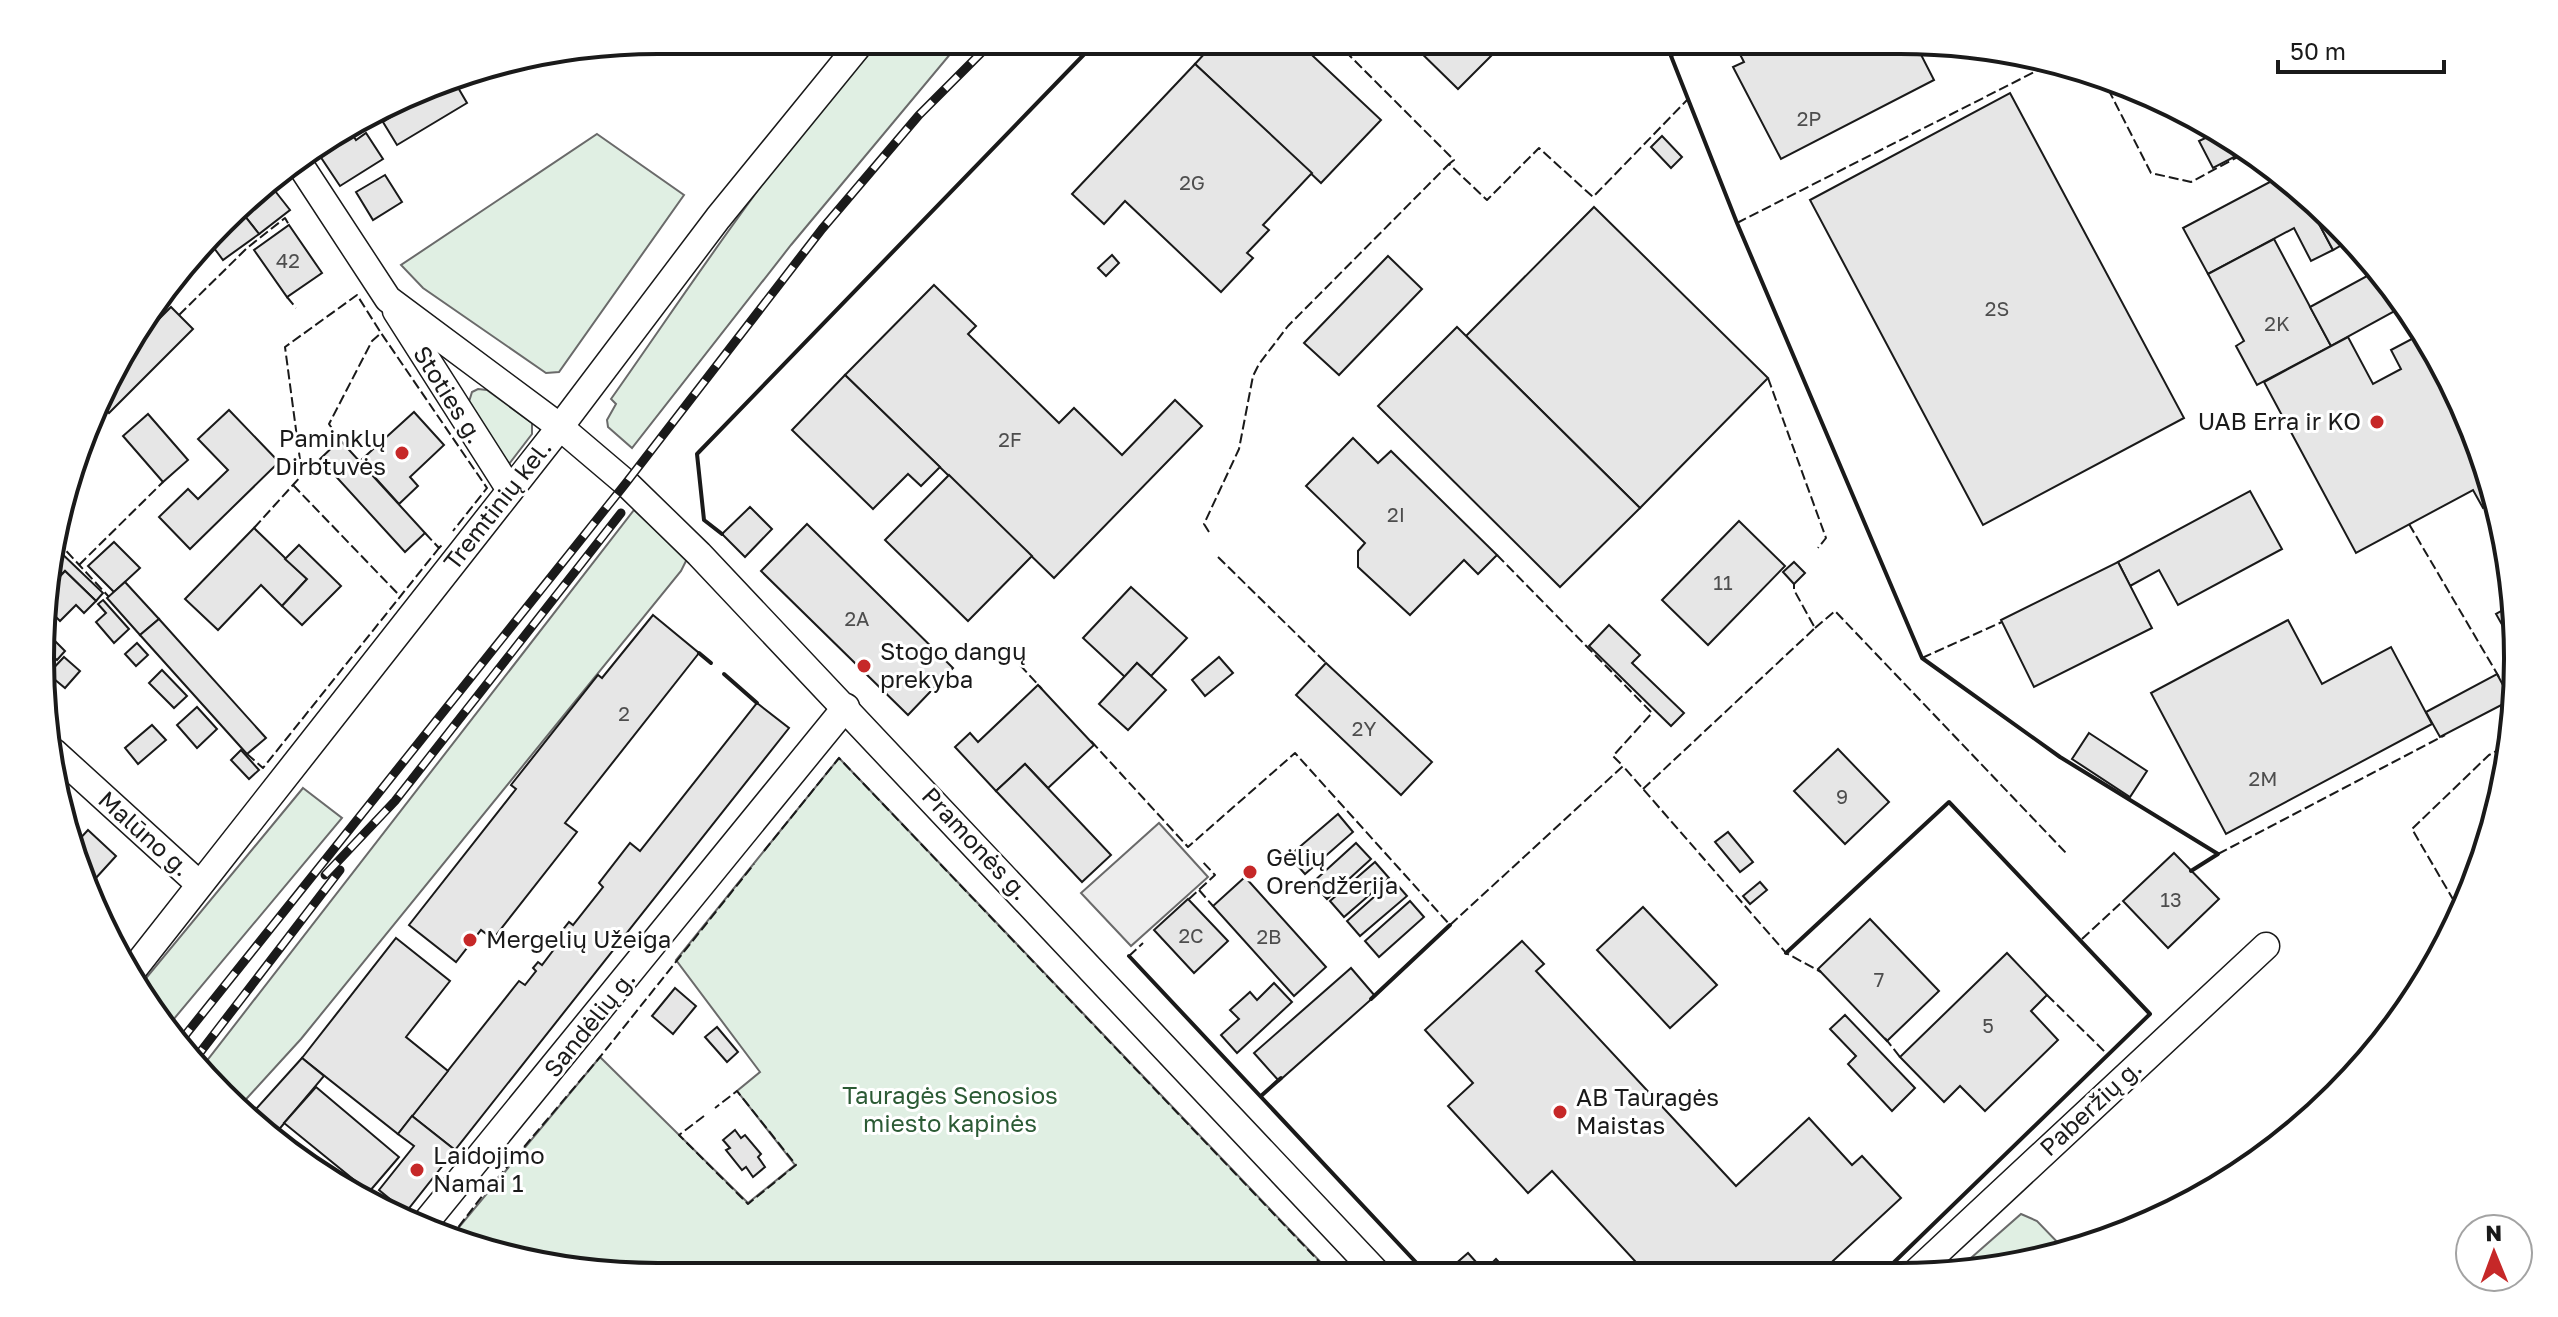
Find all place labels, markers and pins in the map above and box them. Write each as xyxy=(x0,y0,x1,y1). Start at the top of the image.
place label: UAB Erra ir KO xyxy=(2198,406,2361,435)
marker: UAB Erra ir KO xyxy=(2368,413,2386,431)
place label: Paminklų Dirbtuvės xyxy=(275,423,386,480)
marker: Paminklų Dirbtuvės xyxy=(393,444,411,462)
place label: Stogo dangų prekyba xyxy=(880,636,1026,693)
marker: Stogo dangų prekyba xyxy=(855,657,873,675)
place label: Gėlių Orendžerija xyxy=(1266,842,1398,899)
marker: Gėlių Orendžerija xyxy=(1241,863,1259,881)
place label: Mergelių Užeiga xyxy=(486,924,671,953)
marker: Mergelių Užeiga xyxy=(461,931,479,949)
place label: AB Tauragės Maistas xyxy=(1576,1082,1719,1139)
marker: AB Tauragės Maistas xyxy=(1551,1103,1569,1121)
place label: Laidojimo Namai 1 xyxy=(433,1140,545,1197)
marker: Laidojimo Namai 1 xyxy=(408,1161,426,1179)

